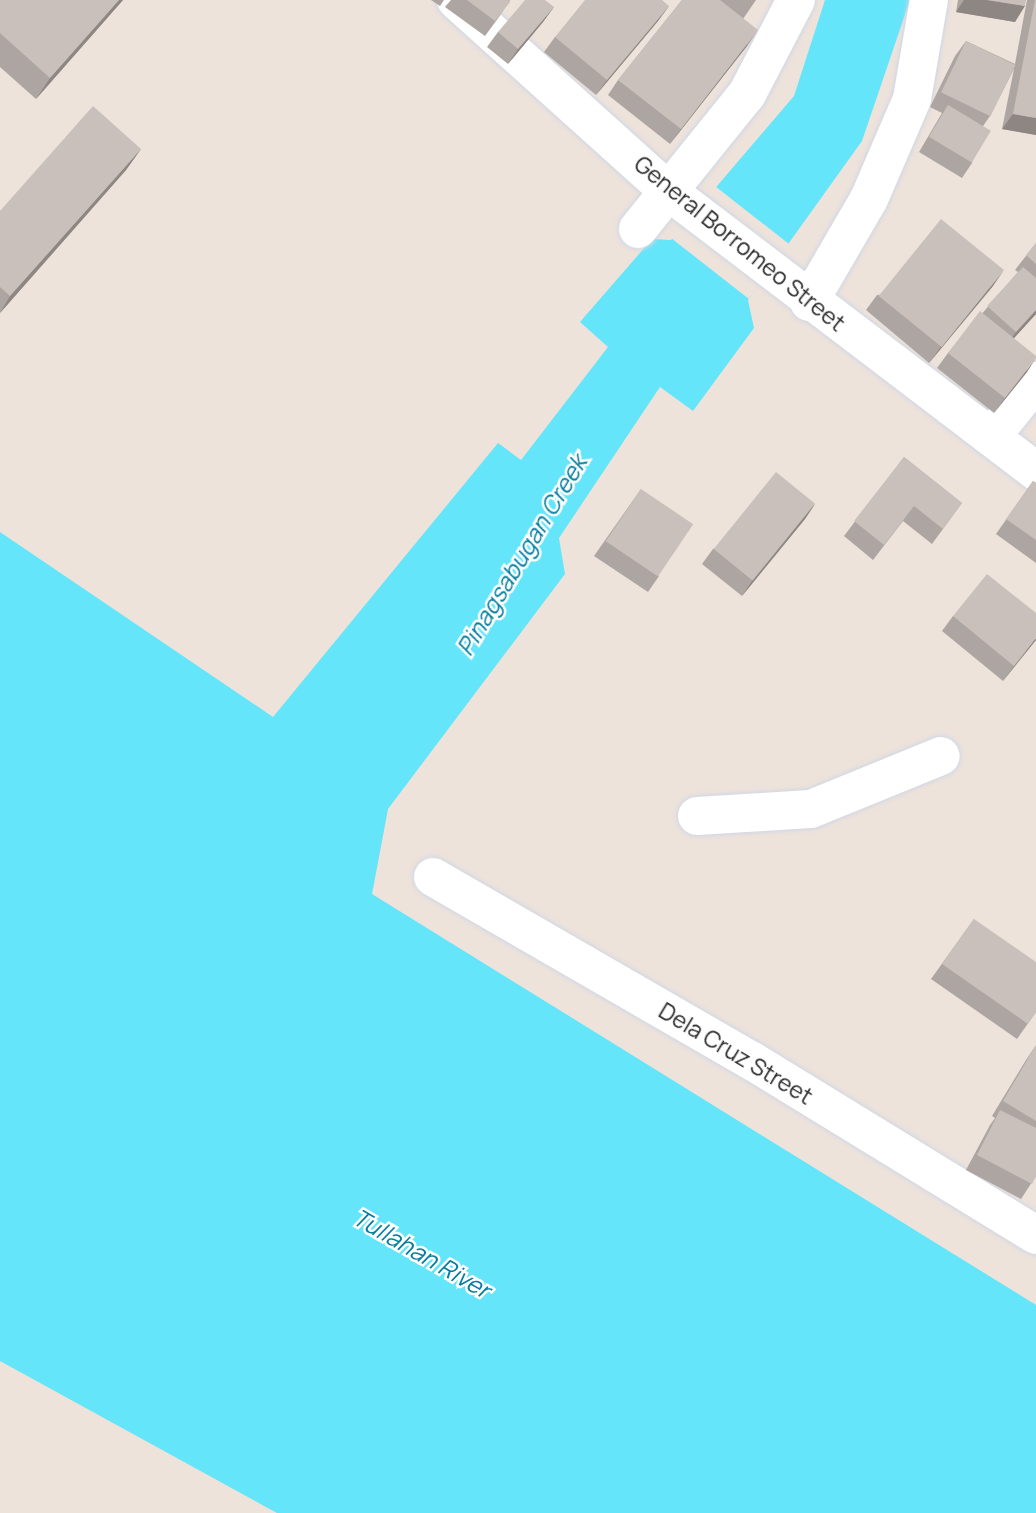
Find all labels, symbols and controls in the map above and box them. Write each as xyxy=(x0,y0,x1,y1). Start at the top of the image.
street label: General Borromeo Street xyxy=(629,149,851,337)
water label: Pinagsabugan Creek xyxy=(450,450,592,660)
street label: Dela Cruz Street xyxy=(654,996,818,1110)
water label: Tullahan River xyxy=(348,1202,496,1304)

